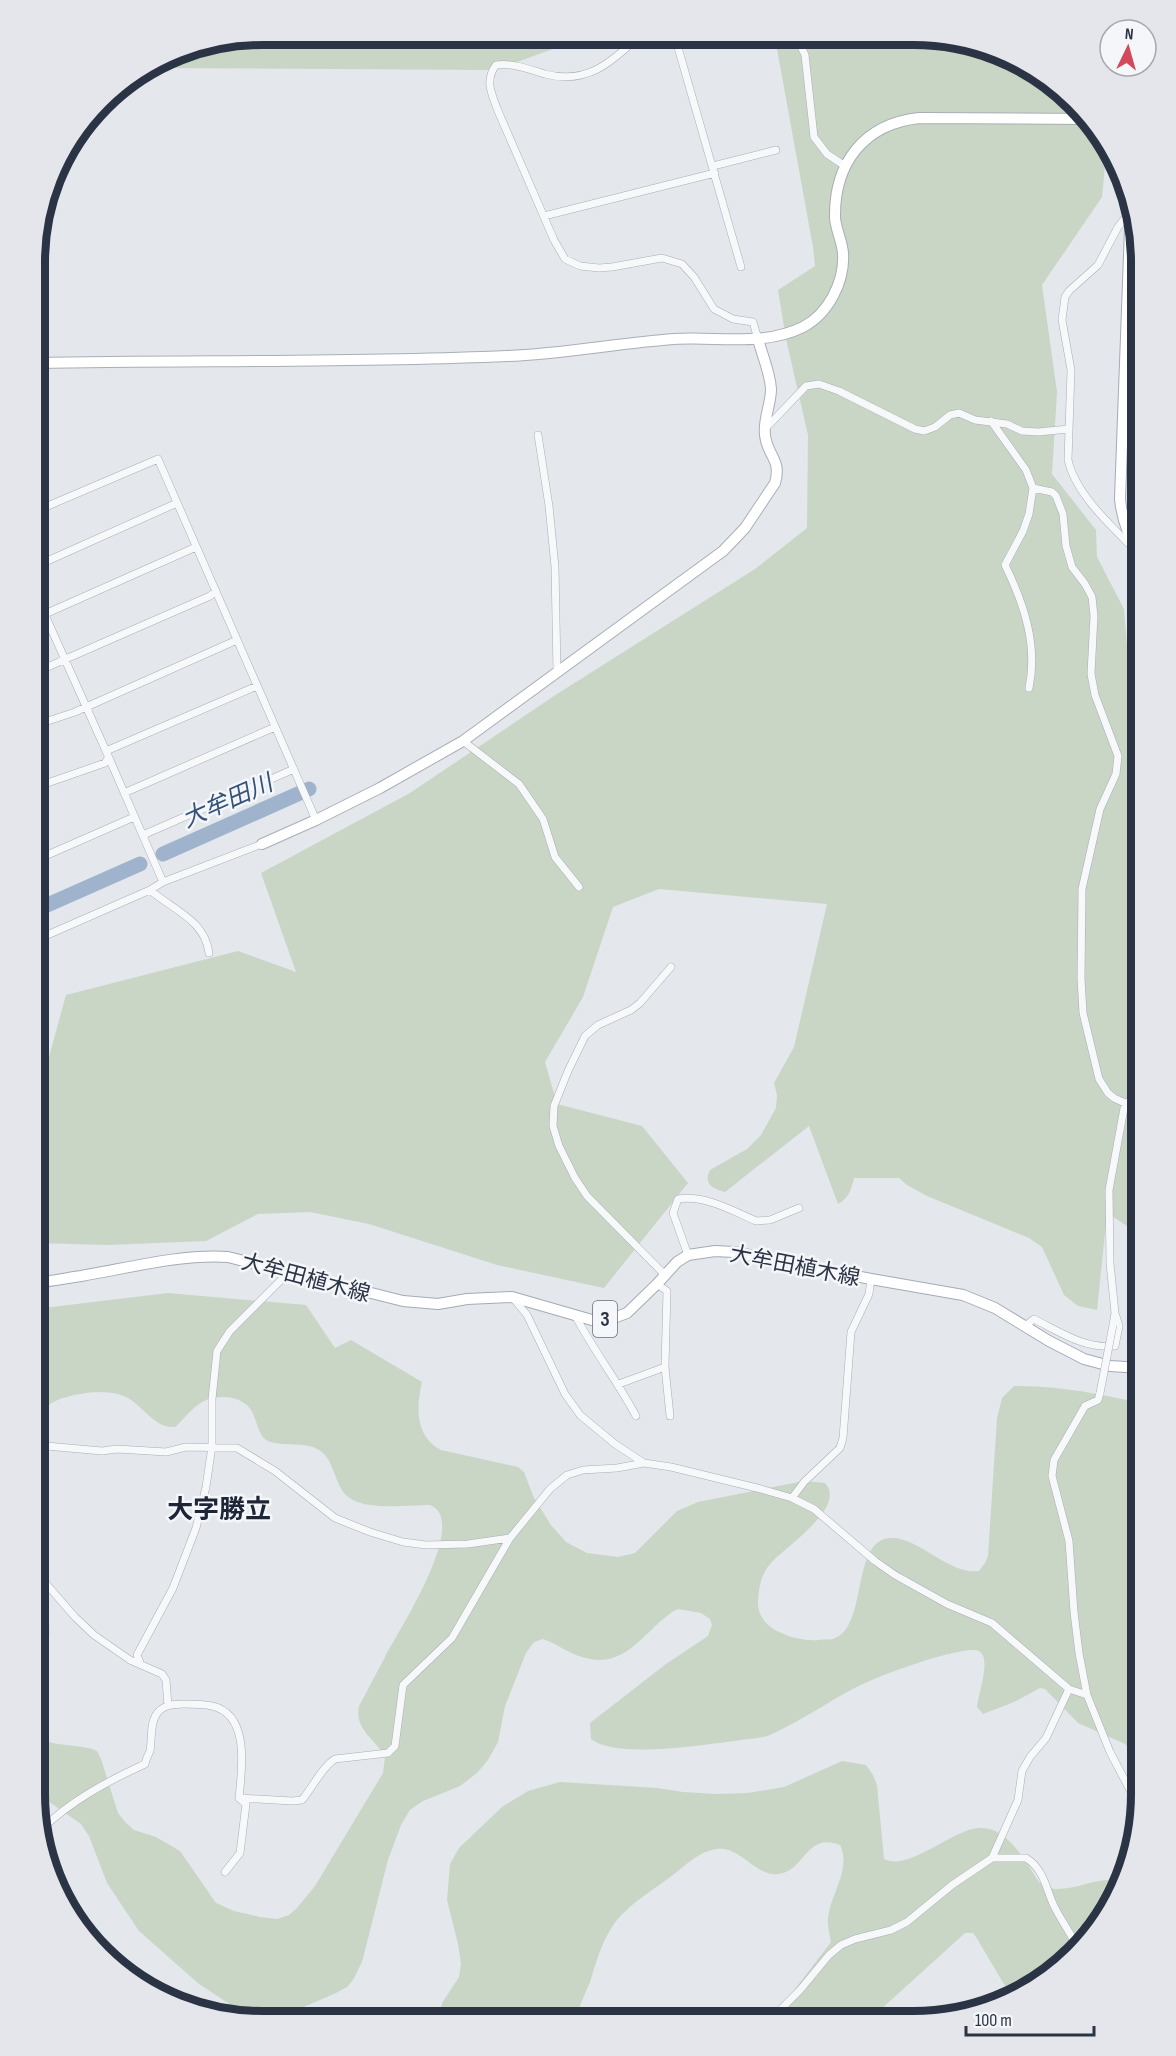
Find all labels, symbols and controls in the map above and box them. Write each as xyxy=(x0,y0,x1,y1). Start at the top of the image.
north arrow xyxy=(1098,18,1158,78)
text: N xyxy=(1124,25,1134,44)
water label: 大牟田川 xyxy=(177,767,280,834)
street label: 大牟田植木線 xyxy=(727,1241,862,1292)
street label: 大牟田植木線 xyxy=(238,1248,373,1309)
road number: 3 xyxy=(593,1301,617,1337)
district label: 大字勝立 xyxy=(167,1495,271,1526)
scale bar xyxy=(966,1999,1094,2037)
text: 100 m xyxy=(975,2010,1012,2031)

